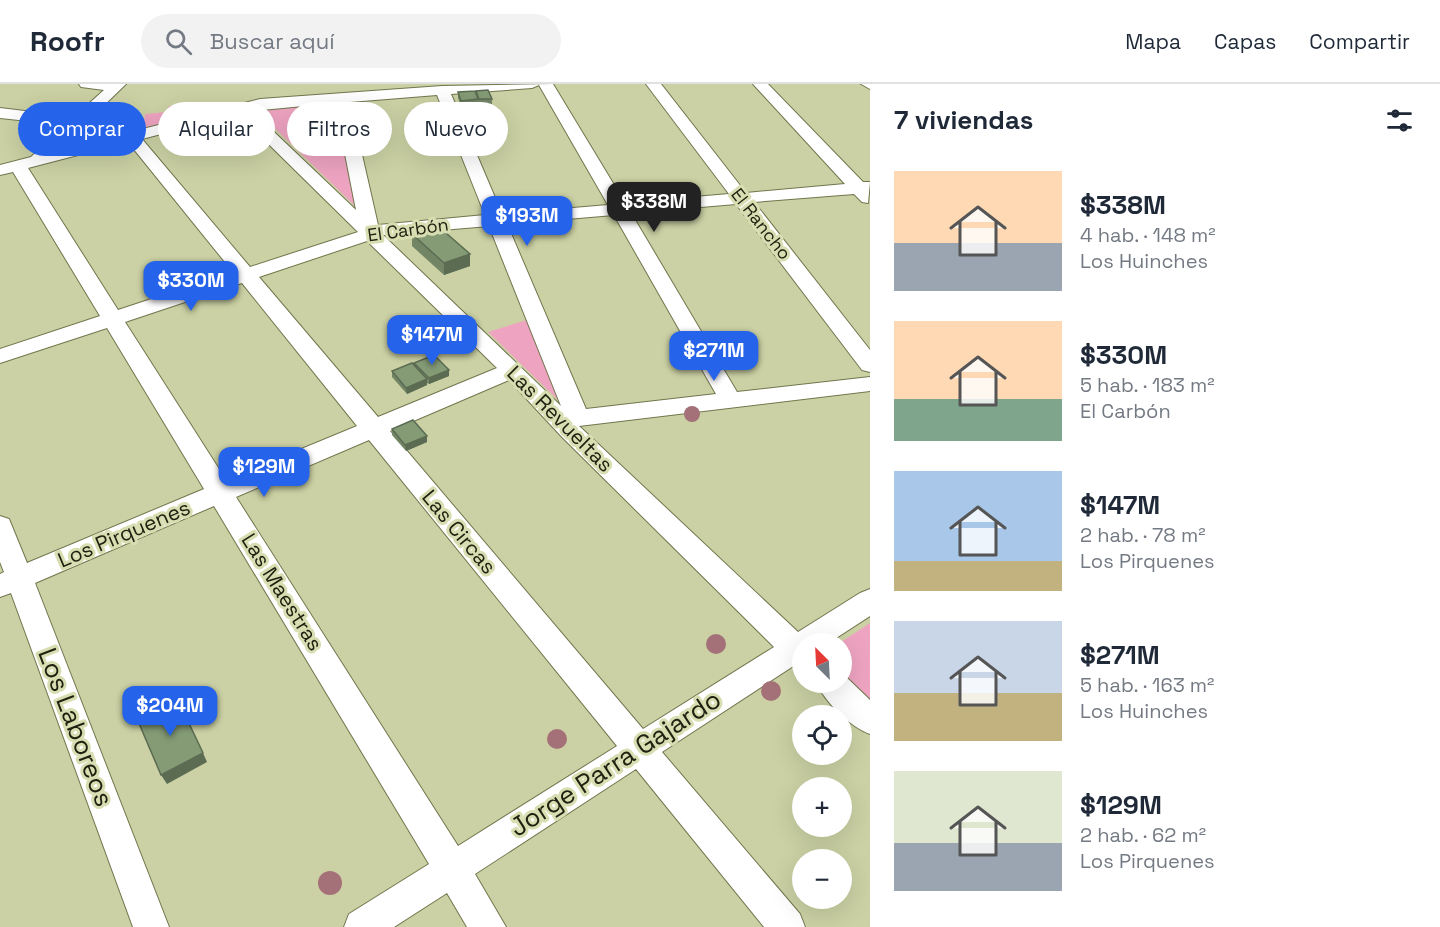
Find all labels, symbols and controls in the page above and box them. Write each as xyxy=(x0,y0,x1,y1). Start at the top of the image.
search box xyxy=(141,14,561,68)
text: Roofr xyxy=(30,23,105,59)
icon: search xyxy=(162,25,195,58)
text: Buscar aquí xyxy=(210,27,335,55)
text: Mapa xyxy=(1125,28,1181,55)
text: Capas xyxy=(1214,28,1276,55)
text: Compartir xyxy=(1309,28,1410,55)
chip: Comprar xyxy=(18,102,146,156)
chip: Alquilar xyxy=(158,102,275,156)
chip: Filtros xyxy=(287,102,392,156)
chip: Nuevo xyxy=(404,102,508,156)
text: 7 viviendas xyxy=(894,103,1034,137)
icon: filters xyxy=(1383,104,1416,137)
pin: $338M xyxy=(612,182,696,233)
street label: El Rancho xyxy=(726,183,797,264)
text: $338M xyxy=(621,188,687,214)
text: $338M xyxy=(1080,188,1166,222)
icon: home xyxy=(942,195,1014,267)
pin: $193M xyxy=(485,196,569,247)
text: $193M xyxy=(495,202,559,228)
street label: El Carbón xyxy=(366,212,450,247)
text: 4 hab. · 148 m² xyxy=(1080,222,1216,248)
text: Los Huinches xyxy=(1080,248,1208,274)
pin: $330M xyxy=(149,261,233,312)
text: $330M xyxy=(157,267,225,293)
pin: $147M xyxy=(390,315,474,366)
text: $147M xyxy=(401,321,463,347)
pin: $271M xyxy=(672,331,756,382)
text: $271M xyxy=(683,337,745,363)
text: $330M xyxy=(1080,338,1167,372)
icon: home xyxy=(942,345,1014,417)
street label: Las Revueltas xyxy=(501,360,619,478)
text: 5 hab. · 183 m² xyxy=(1080,372,1215,398)
text: El Carbón xyxy=(1080,398,1171,424)
pin: $129M xyxy=(222,447,306,498)
text: $129M xyxy=(233,453,295,479)
street label: Las Circas xyxy=(416,484,502,579)
text: $147M xyxy=(1080,488,1160,522)
street label: Los Pirquenes xyxy=(53,494,194,574)
icon: home xyxy=(942,495,1014,567)
text: 2 hab. · 78 m² xyxy=(1080,522,1205,548)
street label: Las Maestras xyxy=(236,528,329,655)
text: Los Pirquenes xyxy=(1080,548,1215,574)
north arrow xyxy=(792,633,852,693)
map controls xyxy=(792,633,852,909)
text: $271M xyxy=(1080,638,1160,672)
street label: Los Laboreos xyxy=(30,643,122,811)
icon: home xyxy=(942,645,1014,717)
text: 5 hab. · 163 m² xyxy=(1080,672,1214,698)
street label: Jorge Parra Gajardo xyxy=(503,682,727,844)
pin: $204M xyxy=(128,686,212,737)
text: $204M xyxy=(136,692,204,718)
text: Los Huinches xyxy=(1080,698,1208,724)
button: locate xyxy=(792,705,852,765)
button: + xyxy=(792,777,852,837)
text: $129M xyxy=(1080,788,1162,822)
icon: home xyxy=(942,795,1014,867)
text: 2 hab. · 62 m² xyxy=(1080,822,1206,848)
text: Los Pirquenes xyxy=(1080,848,1215,874)
button: − xyxy=(792,849,852,909)

